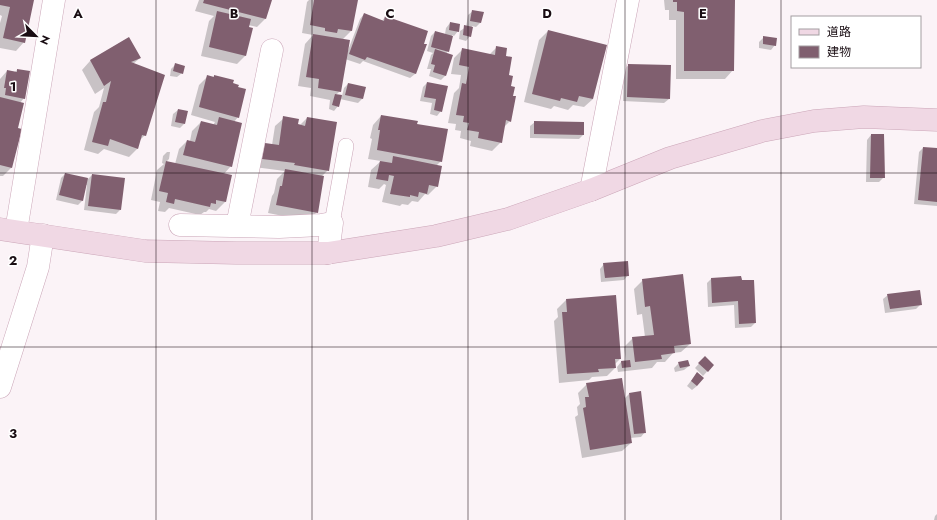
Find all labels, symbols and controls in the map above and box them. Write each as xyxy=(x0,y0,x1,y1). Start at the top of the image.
text: A xyxy=(72,4,83,23)
text: B xyxy=(230,4,239,23)
text: C xyxy=(385,4,395,23)
text: D xyxy=(542,4,552,23)
text: E xyxy=(699,4,707,23)
north arrow xyxy=(16,16,56,56)
legend xyxy=(791,16,921,68)
text: 道路 xyxy=(827,23,851,41)
text: N xyxy=(36,33,54,47)
text: 建物 xyxy=(827,43,851,61)
text: 1 xyxy=(10,77,16,96)
text: 2 xyxy=(9,251,17,270)
text: 3 xyxy=(9,424,17,443)

